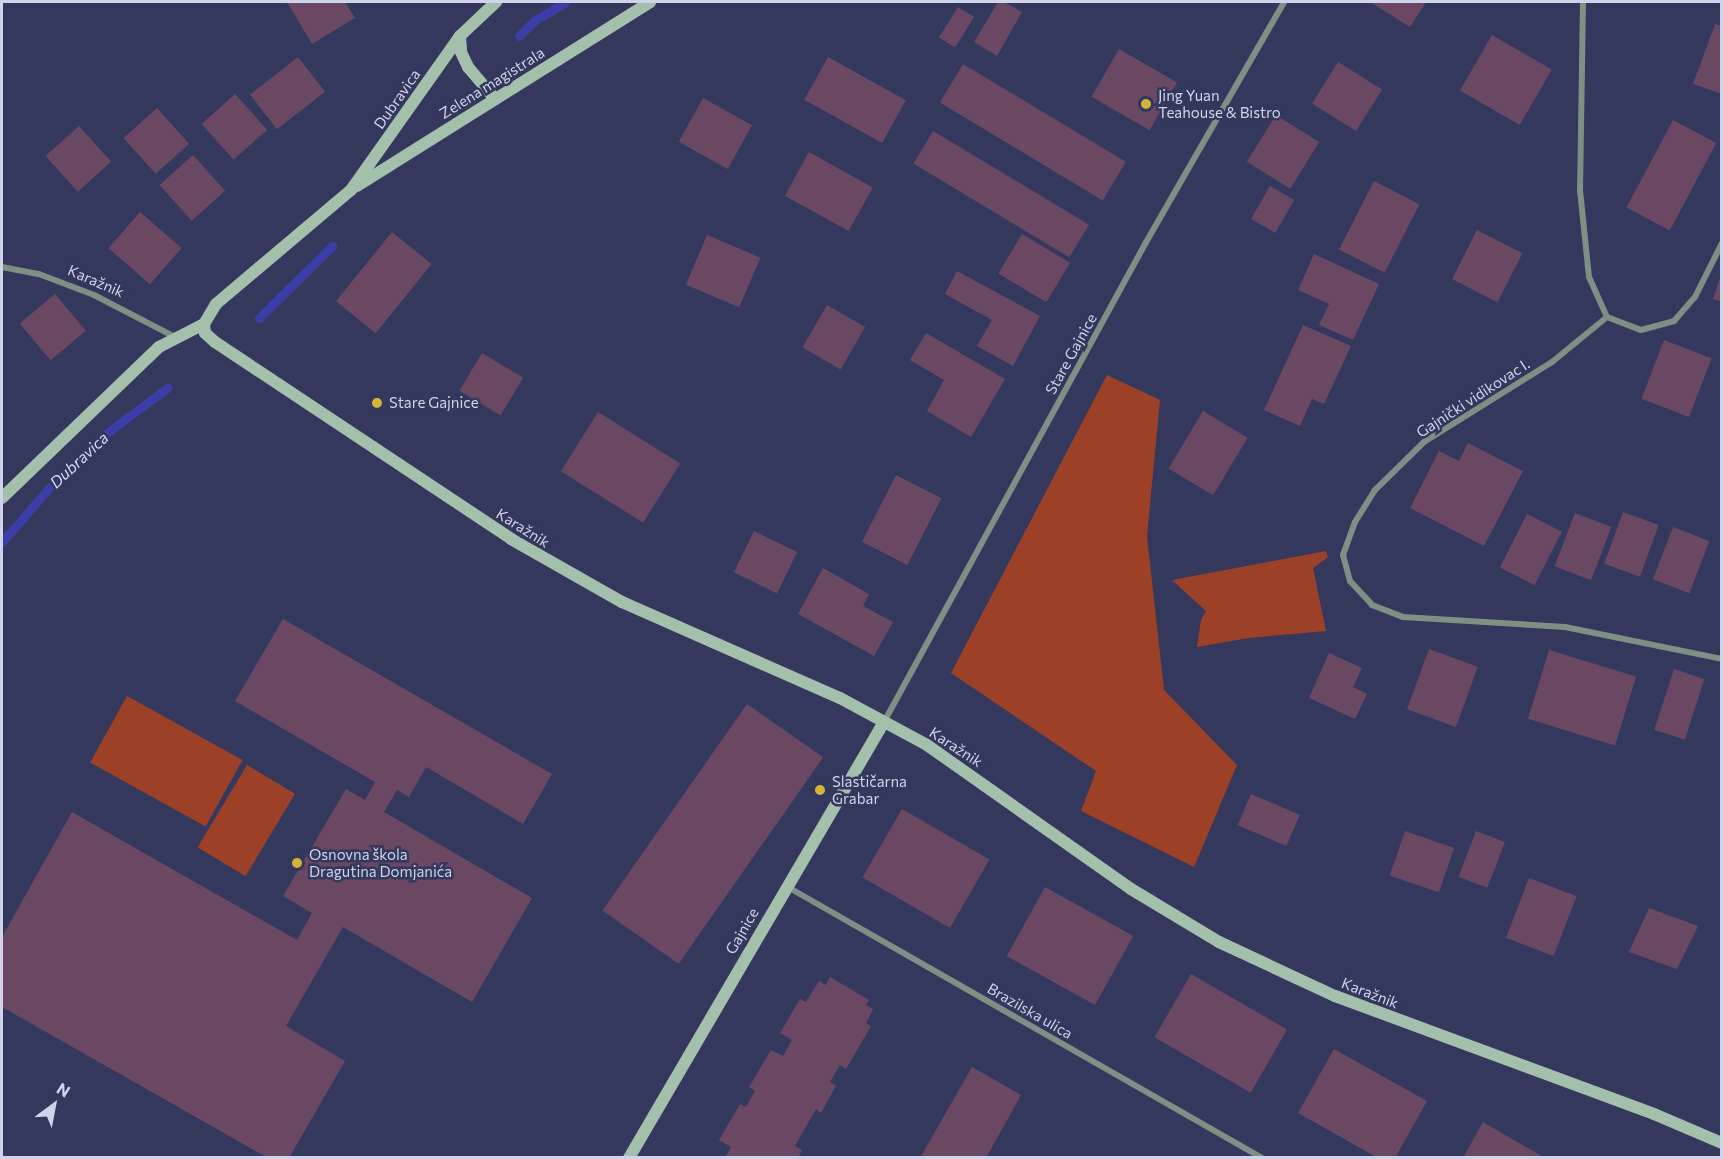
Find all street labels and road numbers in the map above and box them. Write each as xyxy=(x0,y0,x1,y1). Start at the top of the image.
street label: Zelena magistrala xyxy=(436,44,548,122)
street label: Dubravica xyxy=(370,66,424,132)
street label: Karažnik xyxy=(65,261,127,301)
street label: Stare Gajnice xyxy=(1041,310,1101,398)
street label: Gajnički vidikovac I. xyxy=(1413,355,1533,441)
street label: Karažnik xyxy=(493,505,553,551)
street label: Karažnik xyxy=(926,723,986,771)
street label: Gajnice xyxy=(722,905,762,957)
street label: Karažnik xyxy=(1339,974,1401,1012)
street label: Brazilska ulica xyxy=(984,979,1076,1043)

